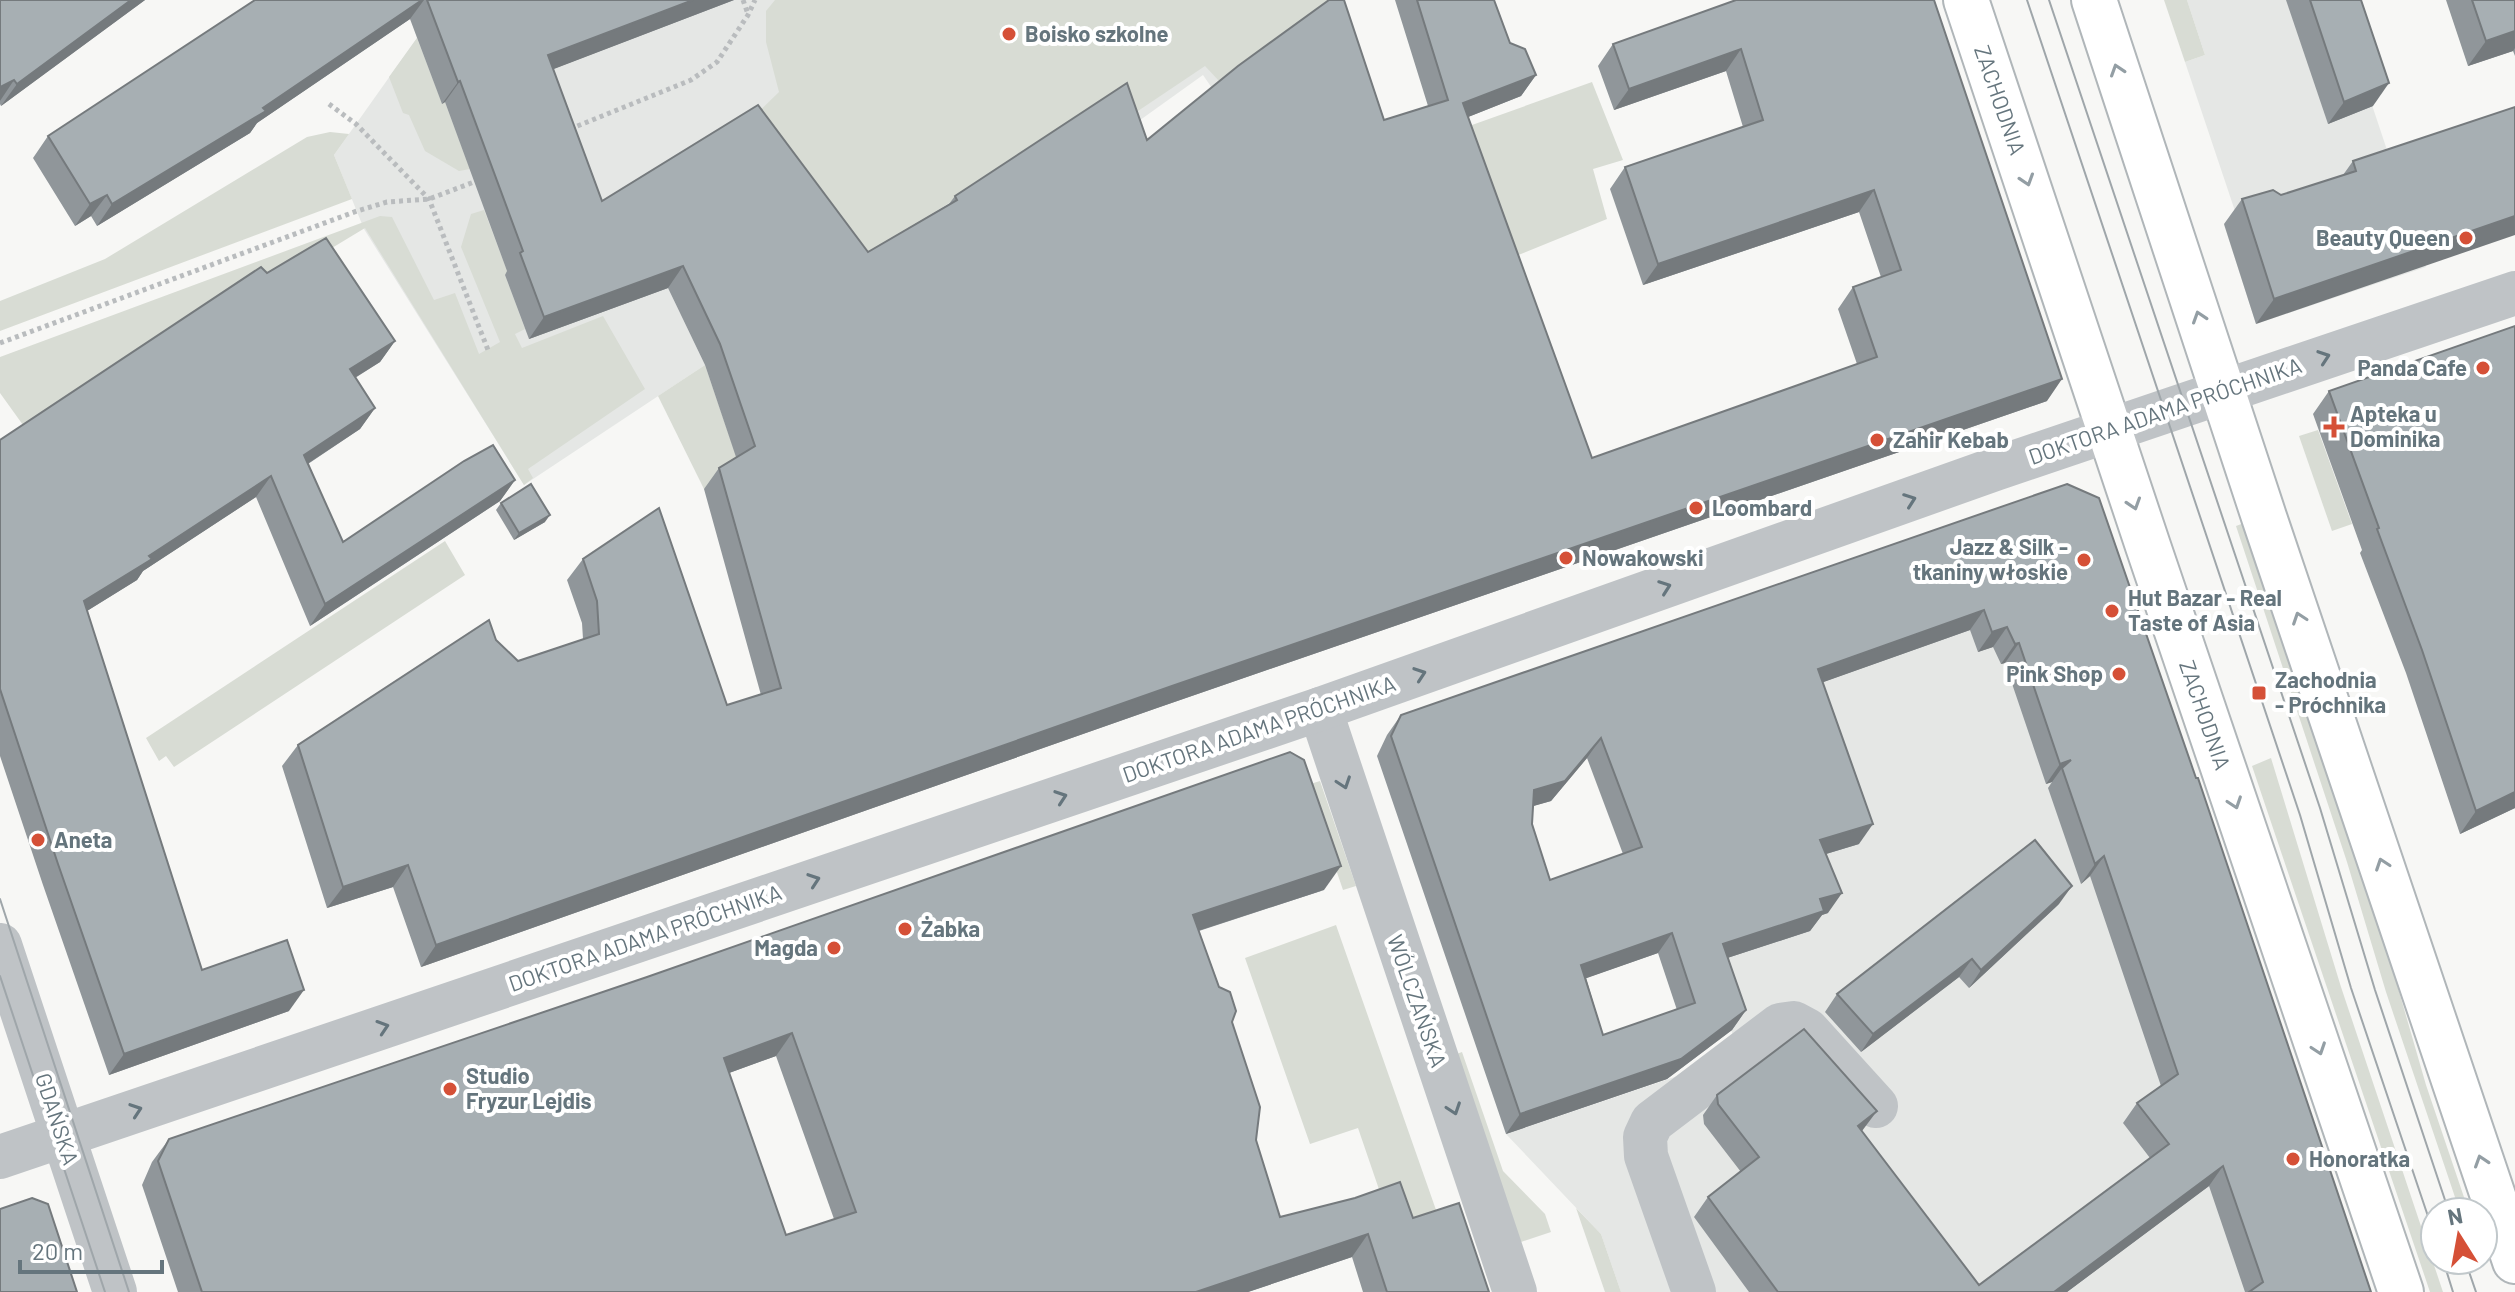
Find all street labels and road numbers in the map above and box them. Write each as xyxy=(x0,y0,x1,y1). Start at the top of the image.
street label: ZACHODNIA xyxy=(1970,41,2032,158)
street label: DOKTORA ADAMA PRÓCHNIKA xyxy=(2025,351,2305,469)
street label: ZACHODNIA xyxy=(2175,656,2237,773)
street label: DOKTORA ADAMA PRÓCHNIKA xyxy=(1119,669,1399,787)
street label: DOKTORA ADAMA PRÓCHNIKA xyxy=(505,878,785,996)
street label: WÓLCZAŃSKA xyxy=(1383,931,1453,1071)
street label: GDAŃSKA xyxy=(31,1069,85,1168)

